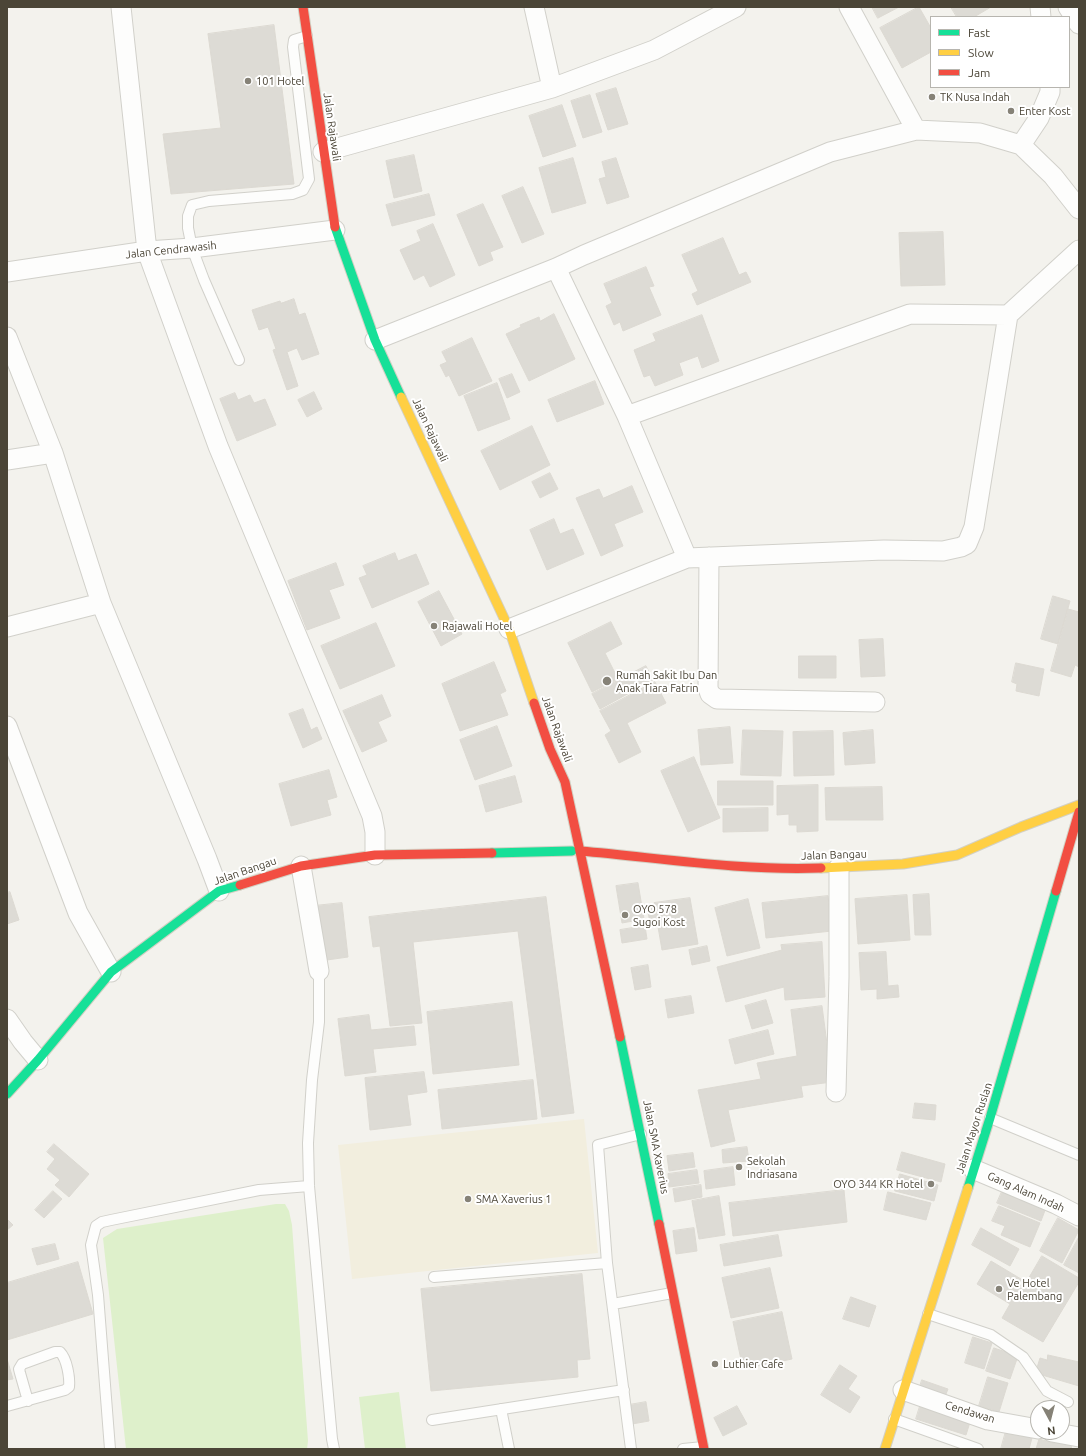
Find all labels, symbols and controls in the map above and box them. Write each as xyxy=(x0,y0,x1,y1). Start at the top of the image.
legend xyxy=(930,16,1070,88)
text: Fast xyxy=(968,26,990,39)
text: Slow xyxy=(968,46,994,59)
text: Jam xyxy=(968,66,990,79)
place label: 101 Hotel xyxy=(256,74,304,88)
marker: 101 Hotel xyxy=(243,76,253,86)
place label: TK Nusa Indah xyxy=(940,90,1010,104)
street label: Jalan Rajawali xyxy=(321,92,343,162)
marker: TK Nusa Indah xyxy=(927,92,937,102)
place label: Enter Kost xyxy=(1019,104,1071,118)
marker: Enter Kost xyxy=(1006,106,1016,116)
street label: Jalan Cendrawasih xyxy=(125,239,217,261)
street label: Jalan Rajawali xyxy=(409,396,451,464)
place label: Rajawali Hotel xyxy=(442,619,512,633)
marker: Rajawali Hotel xyxy=(429,621,439,631)
place label: Rumah Sakit Ibu Dan Anak Tiara Fatrin xyxy=(616,668,717,694)
marker: Rumah Sakit Ibu Dan Anak Tiara Fatrin xyxy=(601,675,613,687)
street label: Jalan Rajawali xyxy=(539,694,575,764)
street label: Jalan Bangau xyxy=(801,847,867,863)
street label: Jalan Bangau xyxy=(212,854,278,888)
place label: OYO 578 Sugoi Kost xyxy=(633,902,685,928)
marker: OYO 578 Sugoi Kost xyxy=(620,910,630,920)
street label: Jalan Mayor Ruslan xyxy=(953,1081,995,1175)
street label: Jalan SMA Xaverius xyxy=(640,1099,672,1195)
place label: Sekolah Indriasana xyxy=(747,1154,797,1180)
marker: Sekolah Indriasana xyxy=(734,1162,744,1172)
street label: Gang Alam Indah xyxy=(985,1169,1067,1215)
place label: OYO 344 KR Hotel xyxy=(833,1177,923,1191)
marker: OYO 344 KR Hotel xyxy=(926,1179,936,1189)
place label: SMA Xaverius 1 xyxy=(476,1192,551,1206)
marker: SMA Xaverius 1 xyxy=(463,1194,473,1204)
place label: Ve Hotel Palembang xyxy=(1007,1276,1062,1302)
marker: Ve Hotel Palembang xyxy=(994,1284,1004,1294)
place label: Luthier Cafe xyxy=(723,1357,784,1371)
marker: Luthier Cafe xyxy=(710,1359,720,1369)
street label: Cendawan xyxy=(943,1398,997,1426)
north arrow xyxy=(1030,1400,1070,1440)
text: N xyxy=(1047,1424,1056,1437)

